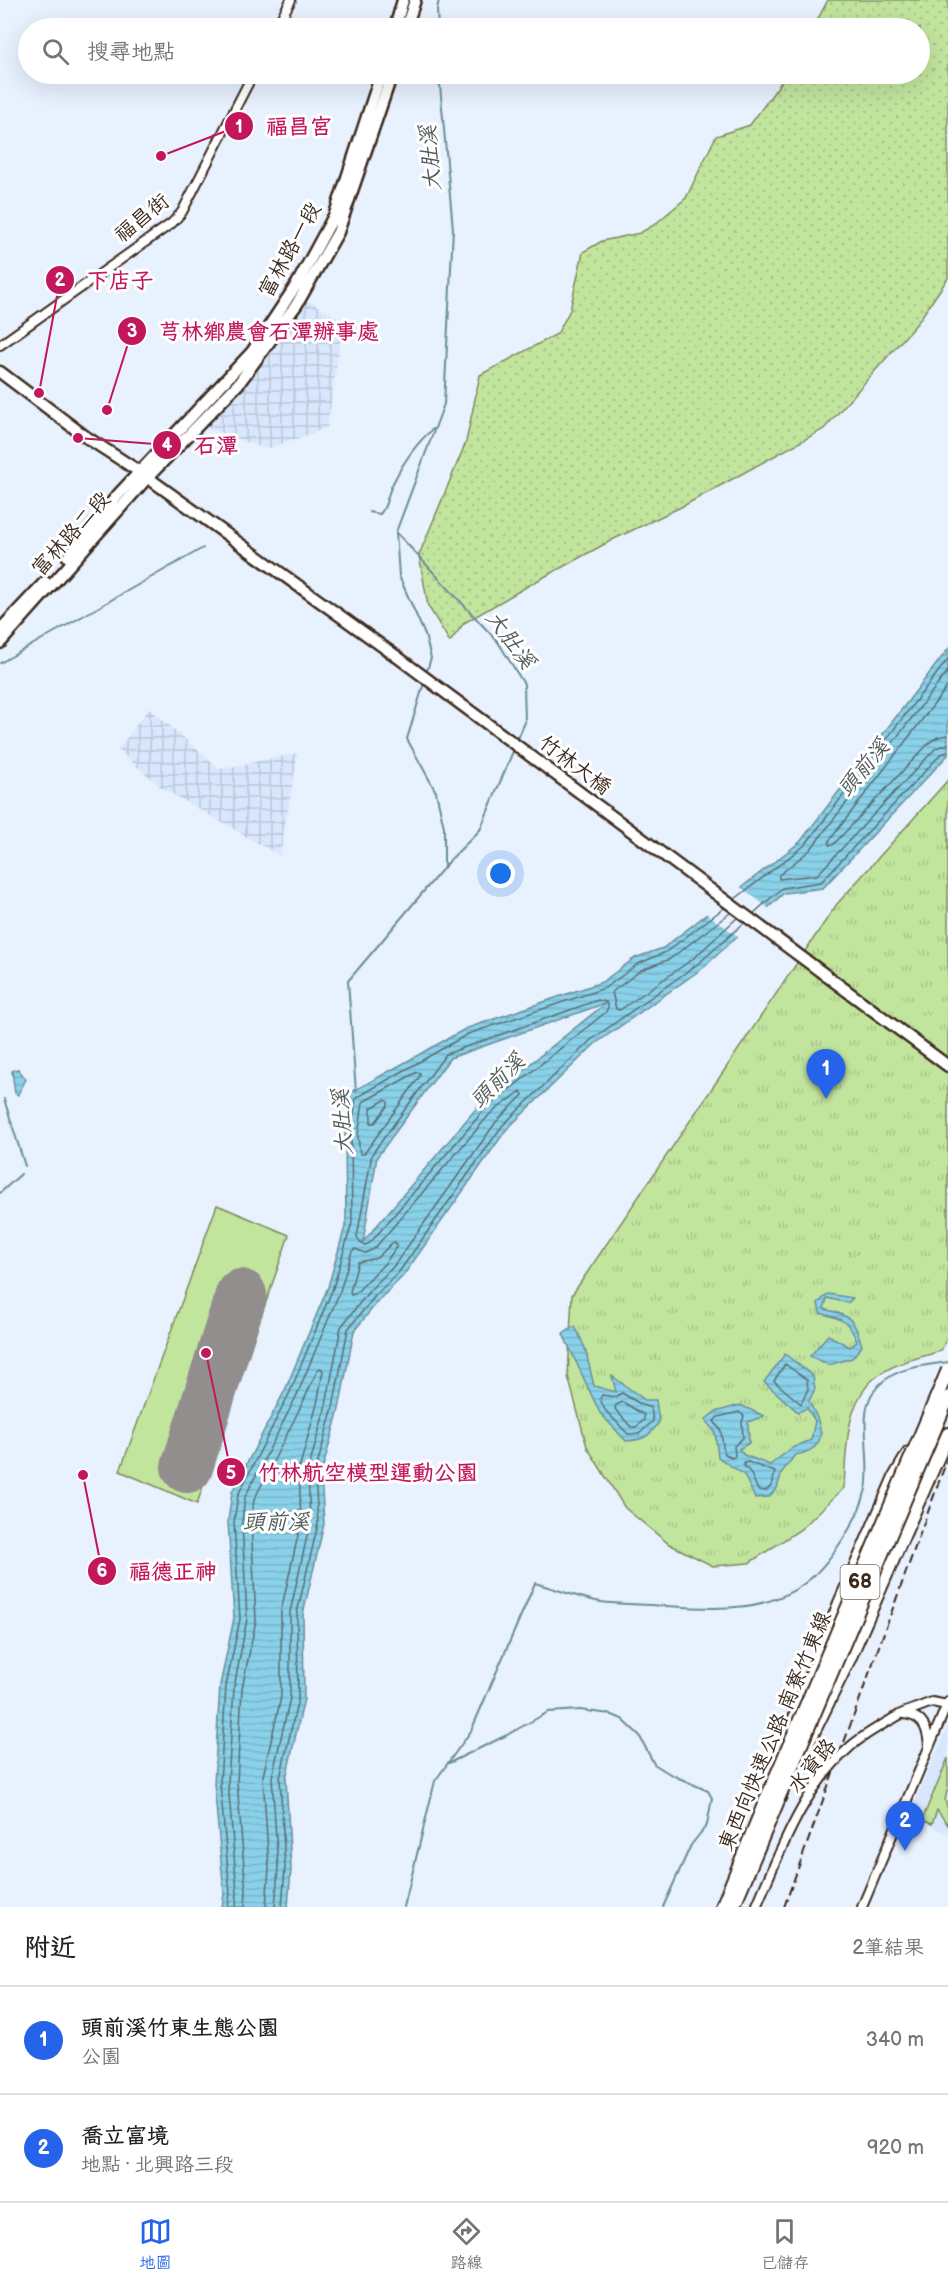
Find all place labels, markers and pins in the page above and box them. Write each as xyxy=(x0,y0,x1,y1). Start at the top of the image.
callout: 福昌宮 xyxy=(224,106,344,146)
callout: 下店子 xyxy=(45,260,165,300)
callout: 芎林鄉農會石潭辦事處 xyxy=(117,311,391,351)
callout: 石潭 xyxy=(152,425,250,465)
pin: 1 xyxy=(806,1050,846,1099)
callout: 竹林航空模型運動公園 xyxy=(216,1452,490,1492)
callout: 福德正神 xyxy=(87,1551,229,1591)
pin: 2 xyxy=(886,1802,924,1851)

